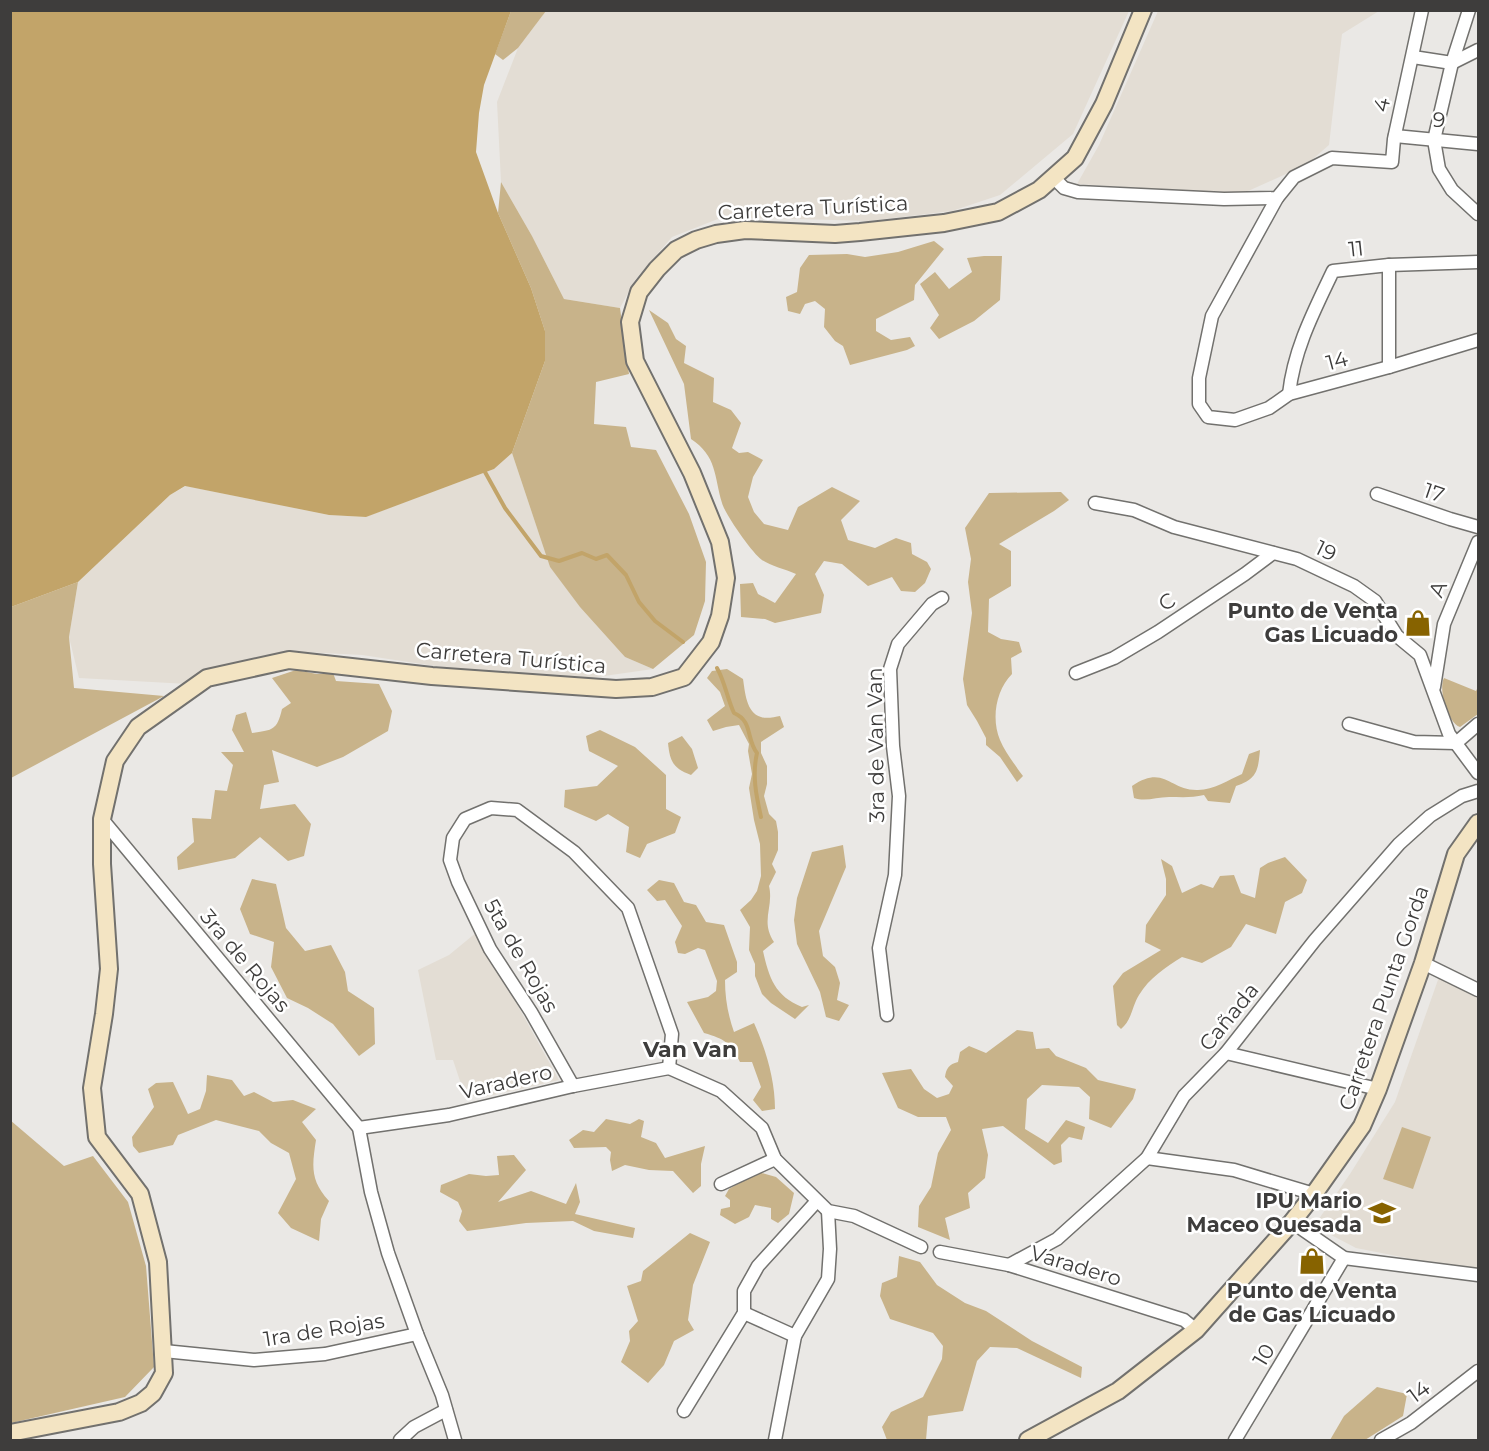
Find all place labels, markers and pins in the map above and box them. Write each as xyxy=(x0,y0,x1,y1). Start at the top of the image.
place label: Punto de Venta Gas Licuado xyxy=(1227,598,1398,647)
shop icon: Punto de Venta Gas Licuado xyxy=(1403,608,1433,638)
place label: IPU Mario Maceo Quesada xyxy=(1187,1188,1362,1237)
school or university icon: IPU Mario Maceo Quesada xyxy=(1367,1198,1397,1228)
shop icon: Punto de Venta de Gas Licuado xyxy=(1297,1246,1327,1276)
place label: Punto de Venta de Gas Licuado xyxy=(1227,1278,1397,1327)

